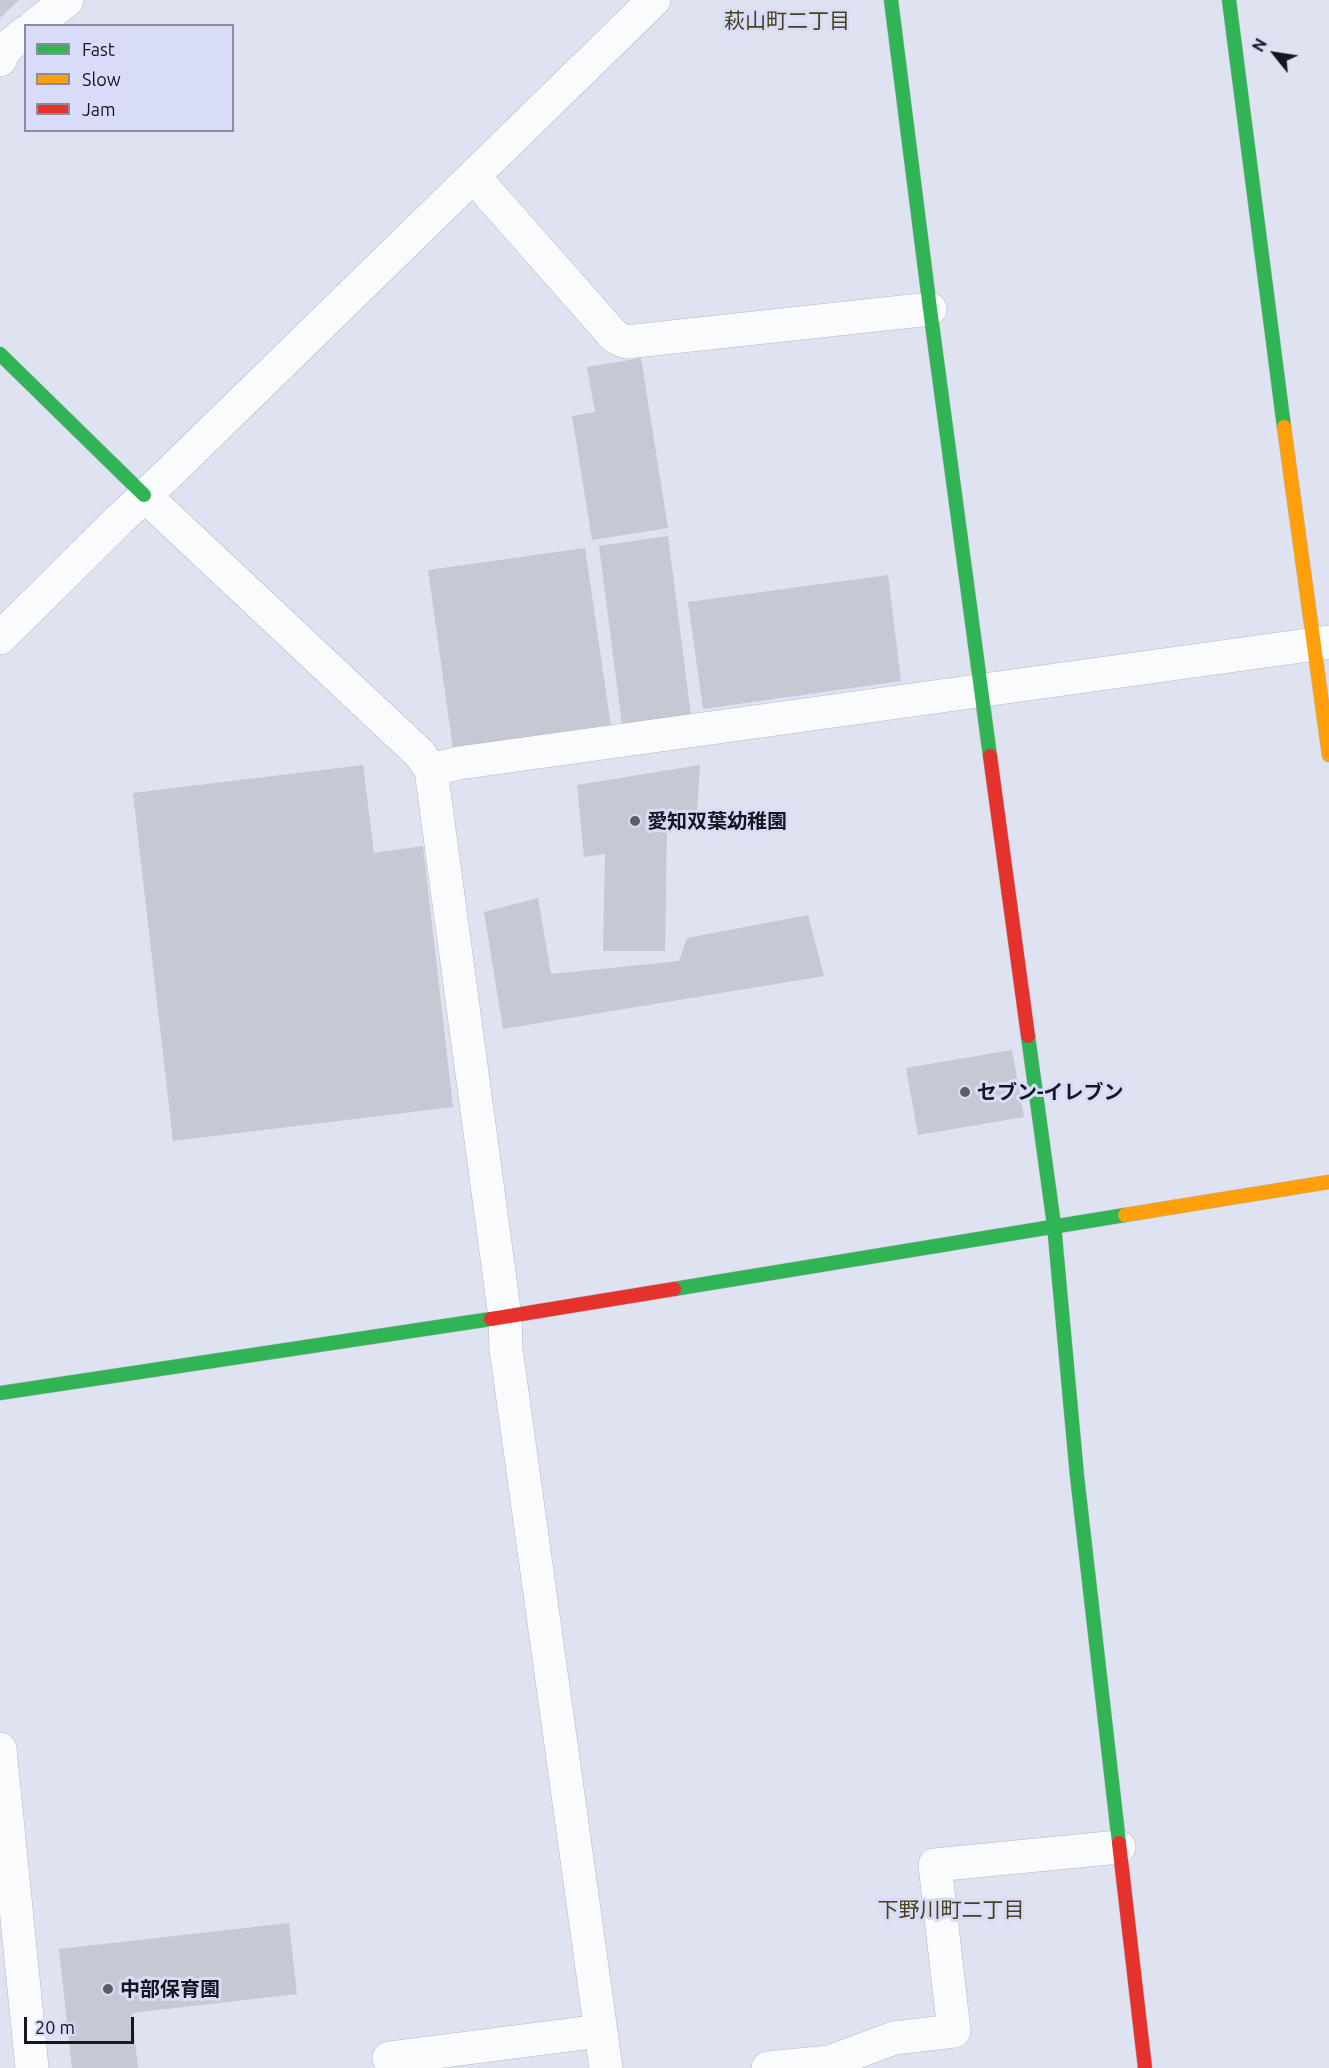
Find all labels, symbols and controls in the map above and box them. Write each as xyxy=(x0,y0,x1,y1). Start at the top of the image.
district label: 萩山町二丁目 xyxy=(724,8,850,34)
legend xyxy=(24,24,234,132)
north arrow xyxy=(1245,24,1305,84)
text: N xyxy=(1249,35,1270,55)
text: Fast xyxy=(82,39,115,59)
text: Slow xyxy=(82,69,121,89)
text: Jam xyxy=(82,99,116,119)
place label: 愛知双葉幼稚園 xyxy=(647,809,787,833)
marker: 愛知双葉幼稚園 xyxy=(628,814,642,828)
place label: セブン-イレブン xyxy=(977,1080,1124,1104)
marker: セブン-イレブン xyxy=(958,1085,972,1099)
district label: 下野川町二丁目 xyxy=(878,1897,1024,1923)
place label: 中部保育園 xyxy=(120,1977,220,2001)
marker: 中部保育園 xyxy=(101,1982,115,1996)
scale bar xyxy=(27,2005,136,2043)
text: 20 m xyxy=(35,2017,75,2037)

